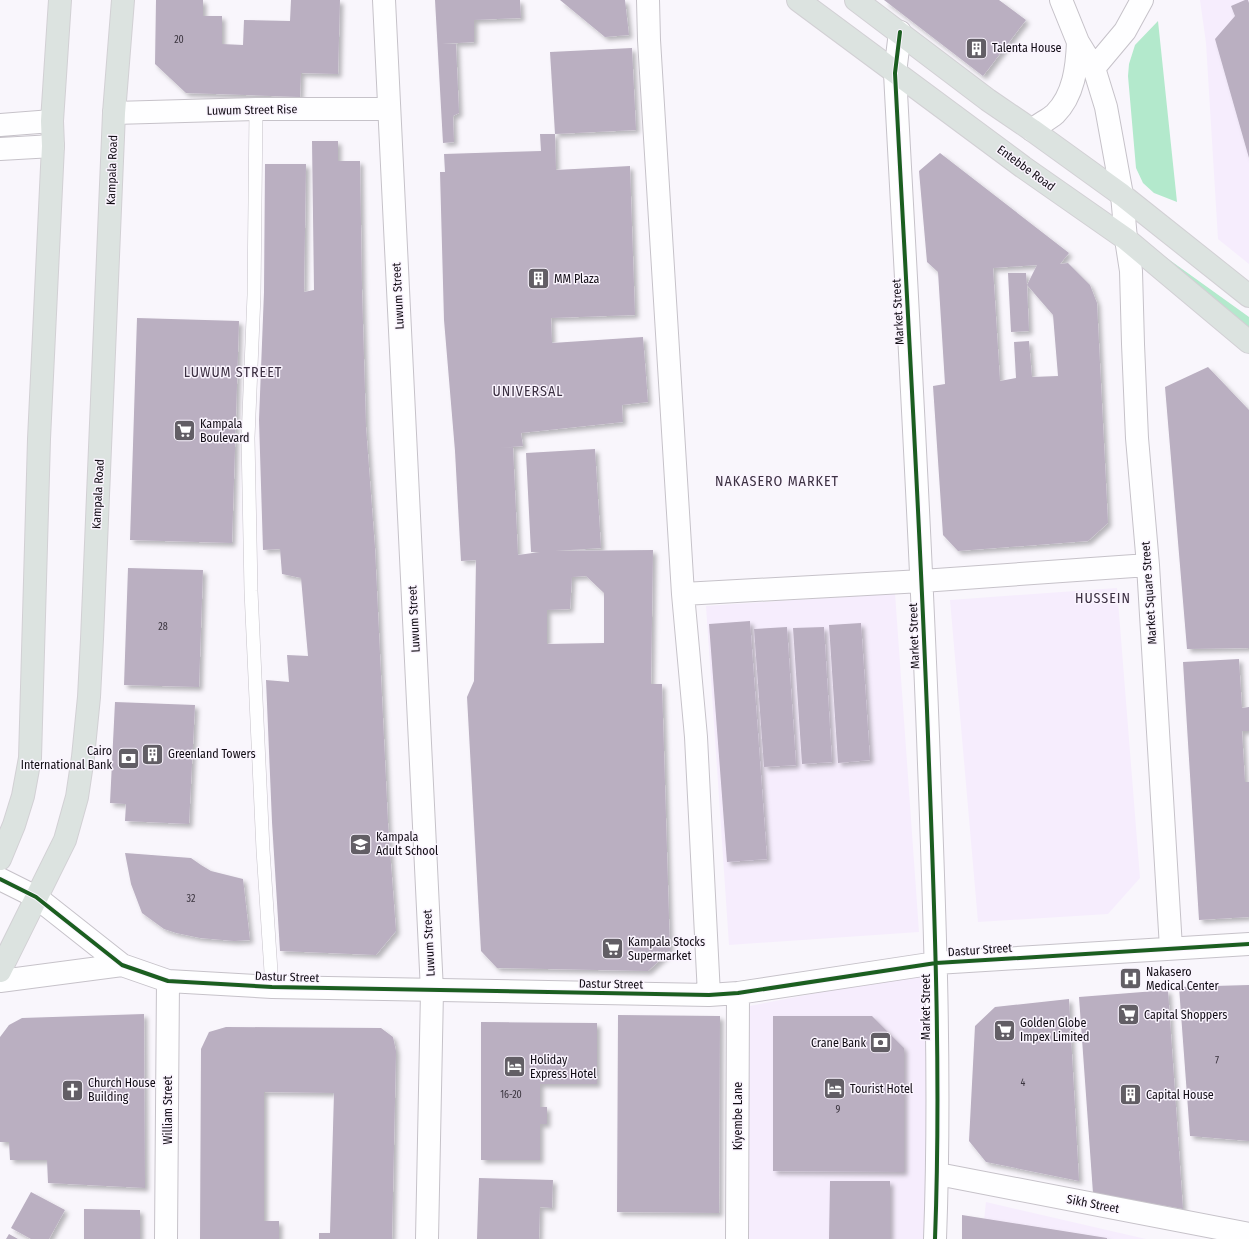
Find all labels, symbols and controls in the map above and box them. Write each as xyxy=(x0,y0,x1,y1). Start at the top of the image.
house number: 20 xyxy=(174,34,184,46)
building icon: Talenta House xyxy=(963,35,989,61)
place label: Talenta House xyxy=(992,41,1062,55)
street label: Luwum Street Rise xyxy=(207,102,297,118)
street label: Kampala Road xyxy=(104,135,120,205)
street label: Entebbe Road xyxy=(994,142,1058,194)
street label: Luwum Street xyxy=(389,262,407,330)
building icon: MM Plaza xyxy=(525,266,551,292)
place label: MM Plaza xyxy=(554,272,600,286)
street label: Market Street xyxy=(889,278,907,345)
district label: LUWUM STREET xyxy=(184,364,282,381)
district label: UNIVERSAL xyxy=(492,383,564,400)
place label: Kampala Boulevard xyxy=(200,417,249,445)
supermarket icon: Kampala Boulevard xyxy=(172,418,198,444)
street label: Kampala Road xyxy=(89,459,107,529)
district label: NAKASERO MARKET xyxy=(715,473,839,490)
street label: Market Square Street xyxy=(1138,541,1160,645)
street label: Luwum Street xyxy=(405,585,423,653)
district label: HUSSEIN xyxy=(1075,590,1131,607)
street label: Market Street xyxy=(906,603,922,669)
house number: 28 xyxy=(158,621,168,633)
building icon: Greenland Towers xyxy=(139,741,165,767)
place label: Cairo International Bank xyxy=(21,744,112,772)
bank icon: Cairo International Bank xyxy=(115,745,141,771)
place label: Greenland Towers xyxy=(168,747,256,761)
place label: Kampala Adult School xyxy=(376,830,438,858)
school or university icon: Kampala Adult School xyxy=(348,831,374,857)
house number: 32 xyxy=(187,893,196,905)
street label: Luwum Street xyxy=(420,909,438,977)
place label: Kampala Stocks Supermarket xyxy=(628,935,705,963)
supermarket icon: Kampala Stocks Supermarket xyxy=(600,936,626,962)
street label: Dastur Street xyxy=(947,941,1013,959)
place label: Nakasero Medical Center xyxy=(1146,965,1219,993)
hospital icon: Nakasero Medical Center xyxy=(1117,966,1143,992)
street label: Dastur Street xyxy=(255,969,320,985)
street label: Market Street xyxy=(919,974,933,1040)
street label: Dastur Street xyxy=(579,976,643,992)
supermarket icon: Capital Shoppers xyxy=(1115,1002,1141,1028)
place label: Capital Shoppers xyxy=(1144,1008,1227,1022)
place label: Golden Globe Impex Limited xyxy=(1020,1016,1089,1044)
supermarket icon: Golden Globe Impex Limited xyxy=(991,1017,1017,1043)
bank icon: Crane Bank xyxy=(868,1030,894,1056)
place label: Crane Bank xyxy=(811,1036,866,1050)
place label: Holiday Express Hotel xyxy=(530,1053,596,1081)
hotel icon: Holiday Express Hotel xyxy=(501,1054,527,1080)
house number: 7 xyxy=(1215,1055,1219,1067)
place label: Church House Building xyxy=(88,1076,156,1104)
street label: William Street xyxy=(161,1076,175,1144)
hotel icon: Tourist Hotel xyxy=(821,1076,847,1102)
church icon: Church House Building xyxy=(59,1077,85,1103)
house number: 4 xyxy=(1021,1077,1026,1089)
street label: Kiyembe Lane xyxy=(731,1082,745,1150)
place label: Tourist Hotel xyxy=(850,1082,913,1096)
building icon: Capital House xyxy=(1118,1082,1144,1108)
place label: Capital House xyxy=(1146,1088,1214,1102)
house number: 16-20 xyxy=(500,1089,522,1101)
house number: 9 xyxy=(836,1104,841,1116)
street label: Sikh Street xyxy=(1066,1192,1121,1216)

